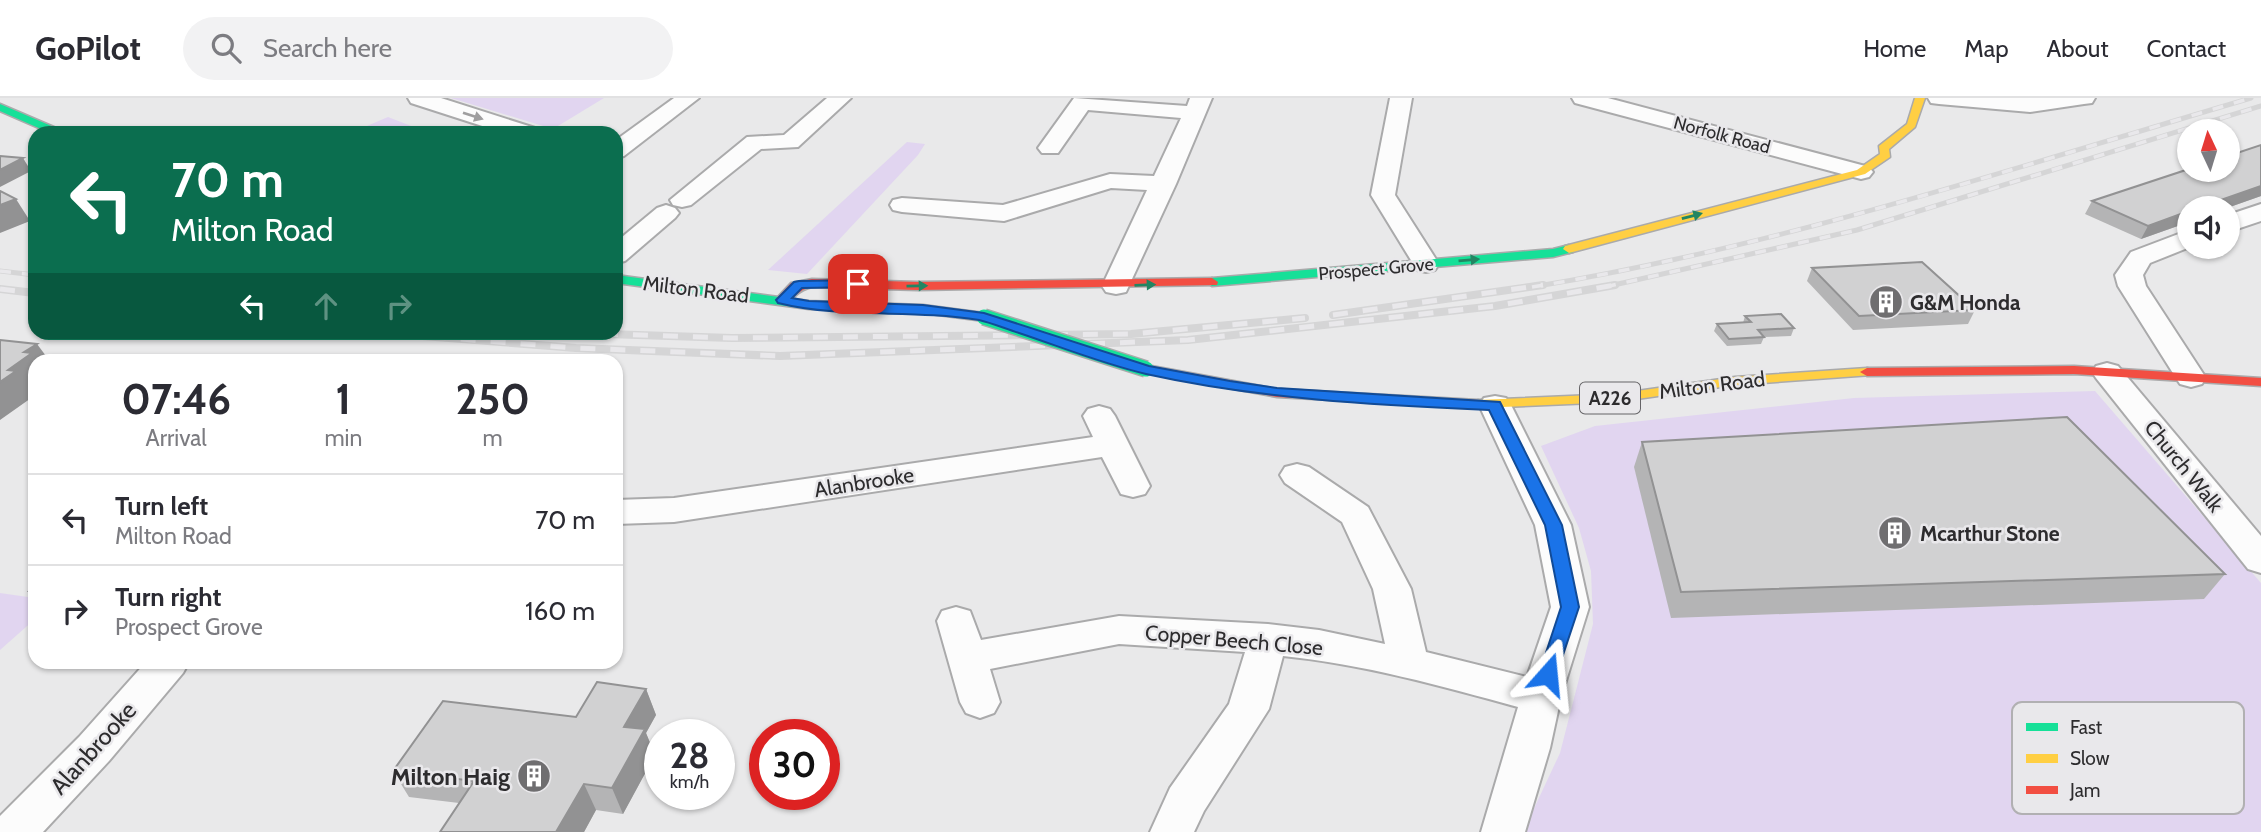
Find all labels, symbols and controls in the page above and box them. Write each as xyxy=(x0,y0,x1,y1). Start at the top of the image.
search box xyxy=(183,17,673,80)
text: GoPilot xyxy=(35,28,141,68)
icon: search xyxy=(207,29,245,67)
text: Search here xyxy=(263,32,392,64)
text: Home xyxy=(1863,34,1926,63)
text: Map xyxy=(1964,34,2009,63)
text: About xyxy=(2047,34,2109,63)
text: Contact xyxy=(2147,34,2226,63)
one-way arrow xyxy=(463,111,484,121)
street label: Norfolk Road xyxy=(1671,112,1773,158)
north arrow xyxy=(2177,119,2240,182)
map controls xyxy=(2177,119,2240,259)
text: 70 m xyxy=(171,150,284,209)
icon: left xyxy=(56,154,147,245)
button: sound xyxy=(2177,196,2240,259)
text: Milton Road xyxy=(171,210,334,249)
one-way arrow xyxy=(1681,210,1703,221)
street label: Prospect Grove xyxy=(1317,253,1435,285)
pin xyxy=(828,254,888,314)
one-way arrow xyxy=(1458,255,1480,266)
icon: arrive xyxy=(839,265,877,303)
street label: Milton Road xyxy=(642,270,750,308)
one-way arrow xyxy=(906,280,928,292)
one-way arrow xyxy=(1134,280,1156,291)
building icon: G&M Honda xyxy=(1867,283,1905,321)
icon: left xyxy=(234,287,272,325)
icon: ahead xyxy=(307,287,345,325)
icon: right xyxy=(380,287,418,325)
place label: G&M Honda xyxy=(1910,290,2021,315)
street label: Milton Road xyxy=(1658,366,1766,404)
text: 07:46 xyxy=(121,373,231,425)
text: 1 xyxy=(336,373,351,425)
text: 250 xyxy=(455,373,530,425)
road number: A226 xyxy=(1580,382,1640,414)
street label: Church Walk xyxy=(2139,415,2229,517)
text: Arrival xyxy=(146,424,207,452)
text: min xyxy=(324,424,362,452)
text: m xyxy=(483,424,503,452)
street label: Alanbrooke xyxy=(812,462,916,502)
text: Turn left xyxy=(115,490,208,522)
icon: left xyxy=(56,501,94,539)
text: 70 m xyxy=(535,504,595,536)
building icon: Mcarthur Stone xyxy=(1876,514,1914,552)
place label: Mcarthur Stone xyxy=(1920,521,2060,546)
text: Milton Road xyxy=(115,522,232,550)
text: Turn right xyxy=(115,581,221,613)
icon: right xyxy=(56,592,94,630)
text: 160 m xyxy=(525,595,595,627)
text: Prospect Grove xyxy=(115,613,263,641)
street label: Copper Beech Close xyxy=(1144,620,1324,660)
position arrow xyxy=(1511,637,1585,711)
street label: Alanbrooke xyxy=(44,696,142,800)
legend xyxy=(2012,702,2244,814)
text: Fast xyxy=(2070,716,2103,739)
speed limit sign: 30 xyxy=(749,719,840,810)
text: 28 xyxy=(670,734,709,777)
text: Slow xyxy=(2070,747,2110,770)
building icon: Milton Haig xyxy=(515,757,553,795)
place label: Milton Haig xyxy=(391,762,510,791)
text: km/h xyxy=(670,771,709,793)
text: Jam xyxy=(2069,779,2100,802)

